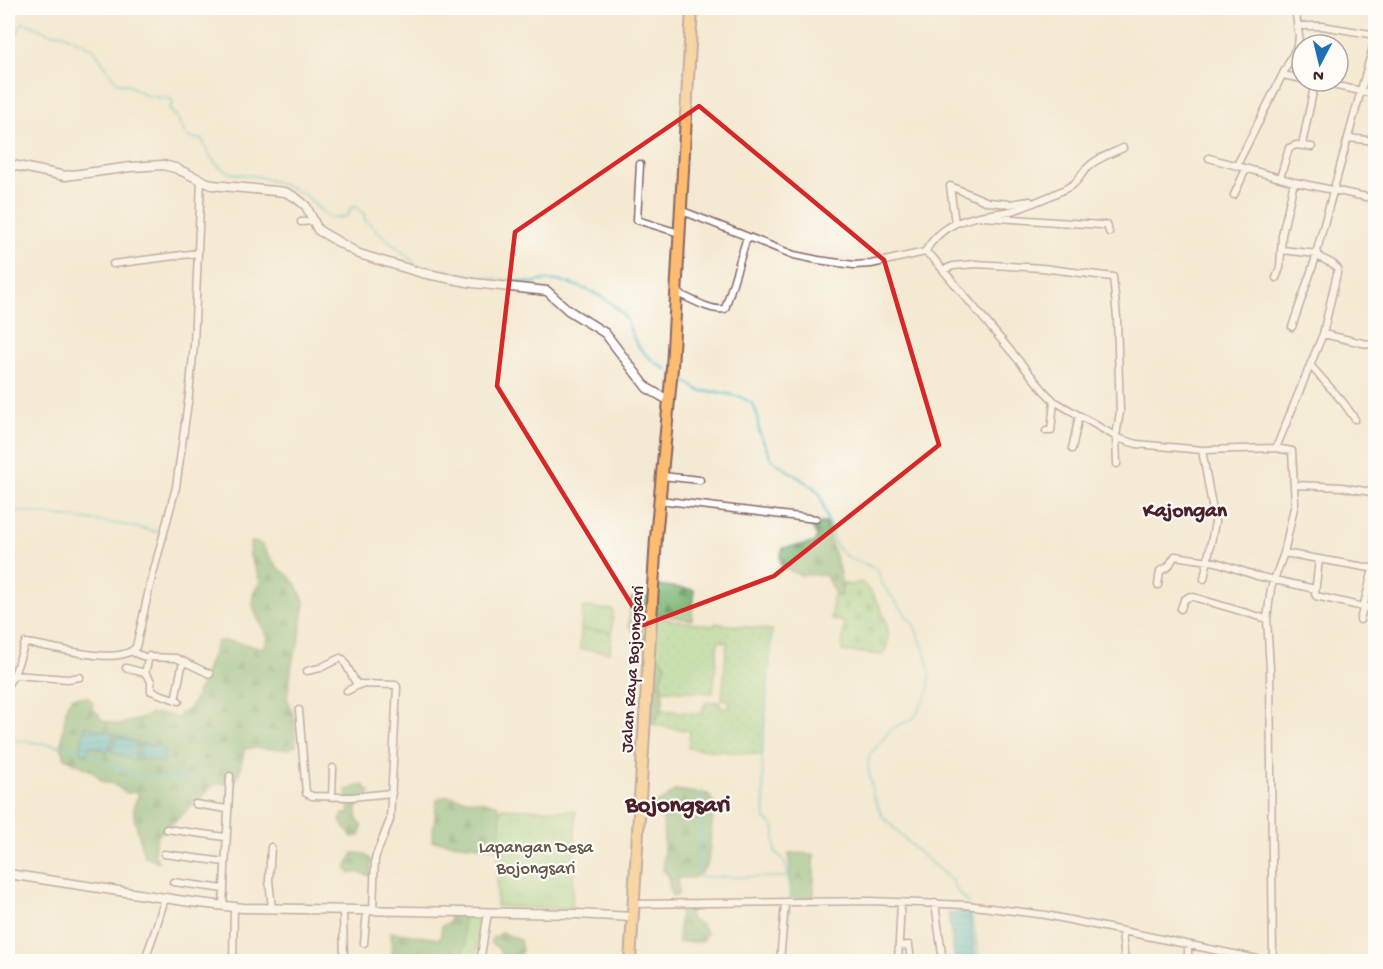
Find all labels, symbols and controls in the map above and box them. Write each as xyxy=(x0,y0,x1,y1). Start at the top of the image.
north arrow xyxy=(1290,33,1350,93)
text: N xyxy=(1312,64,1325,84)
district label: Kajongan xyxy=(1142,500,1228,525)
street label: Jalan Raya Bojongsari xyxy=(617,585,650,754)
district label: Bojongsari xyxy=(624,792,731,821)
park label: Lapangan Desa Bojongsari xyxy=(479,838,594,880)

